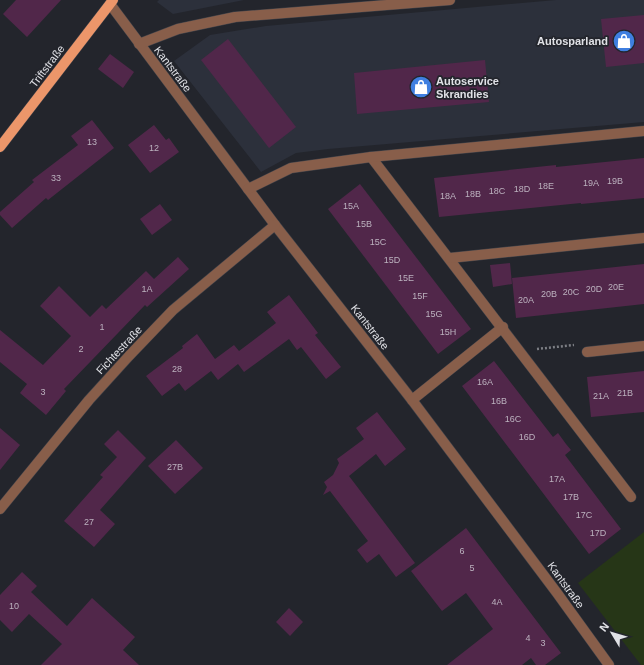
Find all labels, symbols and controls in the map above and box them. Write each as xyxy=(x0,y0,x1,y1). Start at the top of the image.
shop icon: Autosparland xyxy=(611,28,637,54)
place label: Autosparland xyxy=(537,35,608,47)
street label: Triftstraße xyxy=(27,43,67,89)
street label: Kantstraße xyxy=(152,44,194,94)
shop icon: Autoservice Skrandies xyxy=(408,74,434,100)
place label: Autoservice Skrandies xyxy=(436,75,499,100)
house number: 13 xyxy=(87,137,97,147)
house number: 12 xyxy=(149,143,159,153)
house number: 33 xyxy=(51,173,61,183)
house number: 19B xyxy=(607,176,623,186)
house number: 19A xyxy=(583,178,599,188)
house number: 18E xyxy=(538,181,554,191)
house number: 18D xyxy=(514,184,531,194)
house number: 18C xyxy=(489,186,506,196)
house number: 18B xyxy=(465,189,481,199)
house number: 18A xyxy=(440,191,456,201)
house number: 15A xyxy=(343,201,359,211)
house number: 15B xyxy=(356,219,372,229)
house number: 15C xyxy=(370,237,387,247)
house number: 15D xyxy=(384,255,401,265)
house number: 15E xyxy=(398,273,414,283)
house number: 20E xyxy=(608,282,624,292)
house number: 1A xyxy=(141,284,153,294)
house number: 20D xyxy=(586,284,603,294)
house number: 20C xyxy=(563,287,580,297)
house number: 20B xyxy=(541,289,557,299)
house number: 15F xyxy=(412,291,428,301)
house number: 20A xyxy=(518,295,534,305)
street label: Kantstraße xyxy=(349,302,391,352)
house number: 15G xyxy=(425,309,443,319)
house number: 1 xyxy=(99,322,105,332)
street label: Fichtestraße xyxy=(94,324,144,376)
house number: 15H xyxy=(440,327,456,337)
house number: 2 xyxy=(78,344,84,354)
house number: 28 xyxy=(172,364,182,374)
house number: 16A xyxy=(477,377,493,387)
house number: 3 xyxy=(40,387,46,397)
house number: 21B xyxy=(617,388,633,398)
house number: 21A xyxy=(593,391,609,401)
house number: 16B xyxy=(491,396,507,406)
house number: 16C xyxy=(505,414,522,424)
house number: 16D xyxy=(519,432,536,442)
house number: 27B xyxy=(167,462,183,472)
house number: 17A xyxy=(549,474,565,484)
house number: 17B xyxy=(563,492,579,502)
house number: 17C xyxy=(576,510,593,520)
house number: 27 xyxy=(84,517,94,527)
house number: 17D xyxy=(590,528,607,538)
house number: 6 xyxy=(459,546,465,556)
street label: Kantstraße xyxy=(545,560,587,610)
house number: 5 xyxy=(469,563,475,573)
house number: 4A xyxy=(491,597,503,607)
house number: 10 xyxy=(9,601,19,611)
north arrow xyxy=(592,613,632,653)
text: N xyxy=(597,620,611,634)
house number: 4 xyxy=(525,633,531,643)
house number: 3 xyxy=(540,638,546,648)

